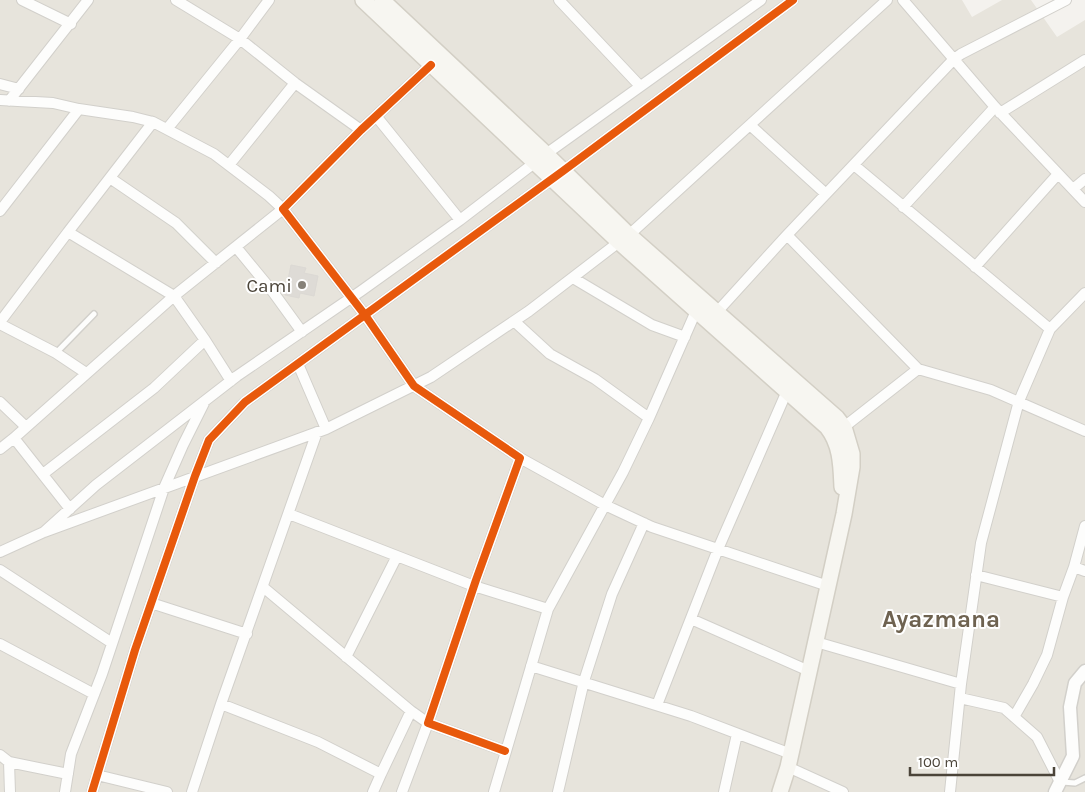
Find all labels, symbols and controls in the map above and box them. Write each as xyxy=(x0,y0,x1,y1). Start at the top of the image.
place label: Cami xyxy=(246,275,292,297)
marker: Cami xyxy=(296,279,308,291)
district label: Ayazmana xyxy=(882,605,1000,633)
scale bar xyxy=(910,744,1054,776)
text: 100 m xyxy=(918,753,958,771)

